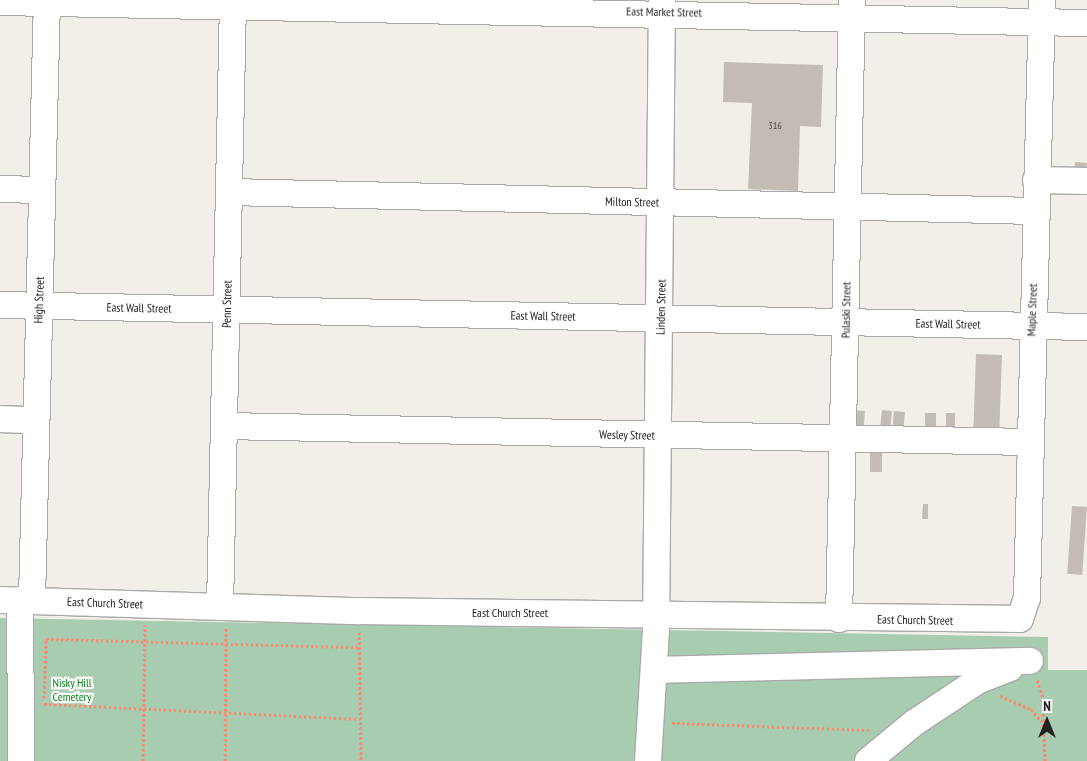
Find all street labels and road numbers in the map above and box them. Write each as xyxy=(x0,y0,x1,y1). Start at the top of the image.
street label: East Market Street xyxy=(626,4,702,20)
street label: Milton Street xyxy=(605,194,659,210)
street label: High Street xyxy=(31,276,47,324)
street label: Linden Street xyxy=(653,279,669,335)
street label: Penn Street xyxy=(219,280,235,328)
street label: Pulaski Street xyxy=(838,282,854,338)
street label: Maple Street xyxy=(1024,283,1040,337)
street label: East Wall Street xyxy=(106,300,172,316)
street label: East Wall Street xyxy=(510,308,576,324)
street label: East Wall Street xyxy=(915,316,981,332)
street label: Wesley Street xyxy=(599,427,655,443)
street label: East Church Street xyxy=(67,594,143,612)
street label: East Church Street xyxy=(472,606,548,620)
street label: East Church Street xyxy=(877,612,953,628)

